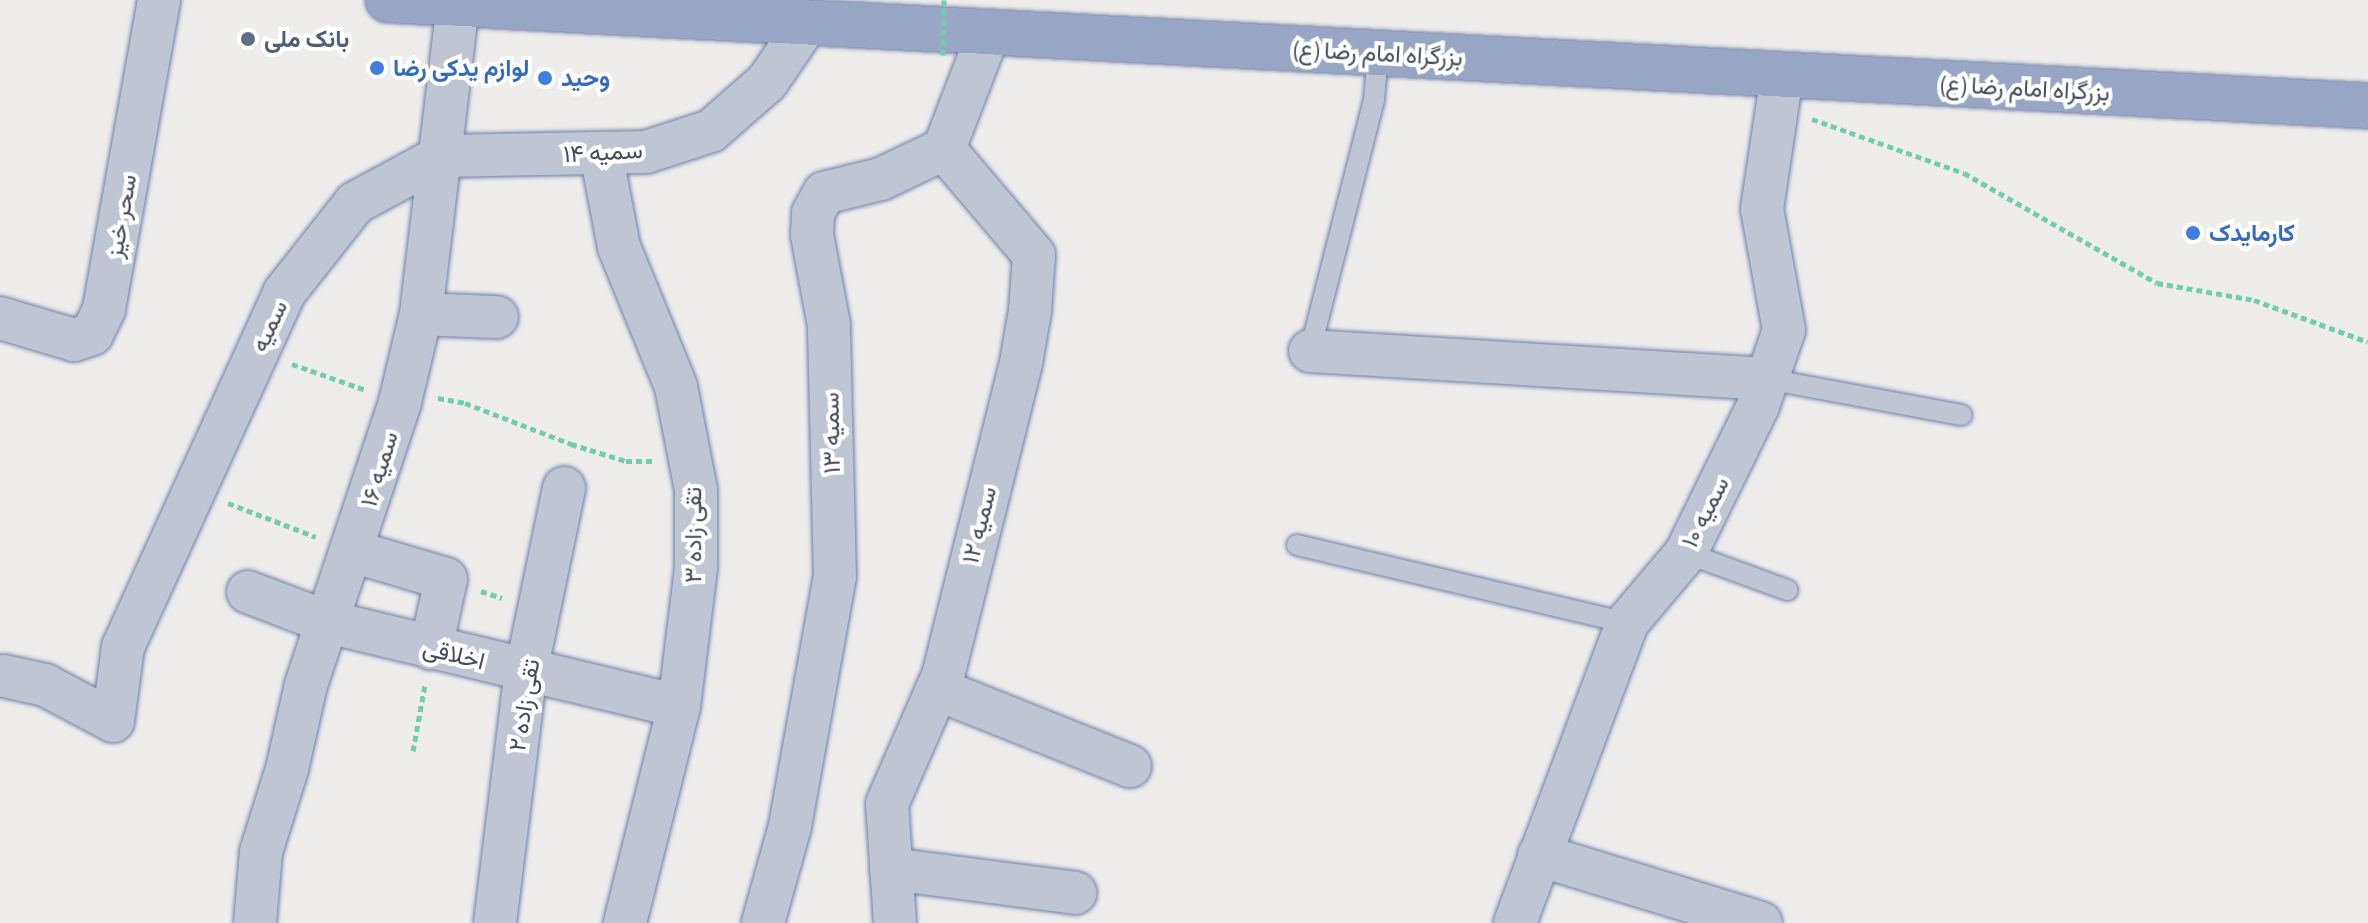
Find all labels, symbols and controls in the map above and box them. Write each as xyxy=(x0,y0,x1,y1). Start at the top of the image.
place label: بانک ملی xyxy=(264,25,349,53)
marker: بانک ملی xyxy=(239,30,257,48)
street label: بزرگراه امام رضا (ع) xyxy=(1292,34,1464,72)
place label: لوازم یدکی رضا xyxy=(393,54,530,82)
marker: لوازم یدکی رضا xyxy=(368,59,386,77)
place label: وحید xyxy=(561,64,610,92)
marker: وحید xyxy=(536,69,554,87)
street label: بزرگراه امام رضا (ع) xyxy=(1939,69,2111,107)
street label: سمیه ۱۴ xyxy=(563,136,643,168)
street label: سحر خیز xyxy=(99,172,143,260)
place label: کارمایدک xyxy=(2209,219,2295,247)
marker: کارمایدک xyxy=(2184,224,2202,242)
street label: سمیه xyxy=(245,296,293,356)
street label: سمیه ۱۳ xyxy=(816,392,846,474)
street label: سمیه ۱۶ xyxy=(354,428,404,510)
street label: سمیه ۱۰ xyxy=(1675,472,1735,552)
street label: سمیه ۱۲ xyxy=(956,483,1002,567)
street label: تقی زاده ۳ xyxy=(679,487,707,583)
street label: اخلاقی xyxy=(420,632,488,676)
street label: تقی زاده ۲ xyxy=(503,657,545,753)

